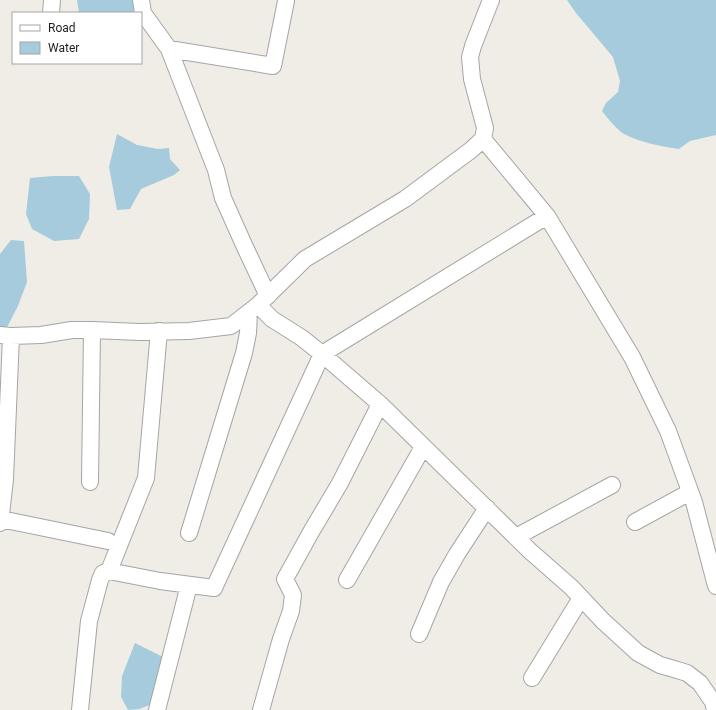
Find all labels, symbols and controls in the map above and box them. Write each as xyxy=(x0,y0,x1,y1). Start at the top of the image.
legend xyxy=(12,12,142,64)
text: Road xyxy=(48,21,76,35)
text: Water xyxy=(48,41,79,55)

